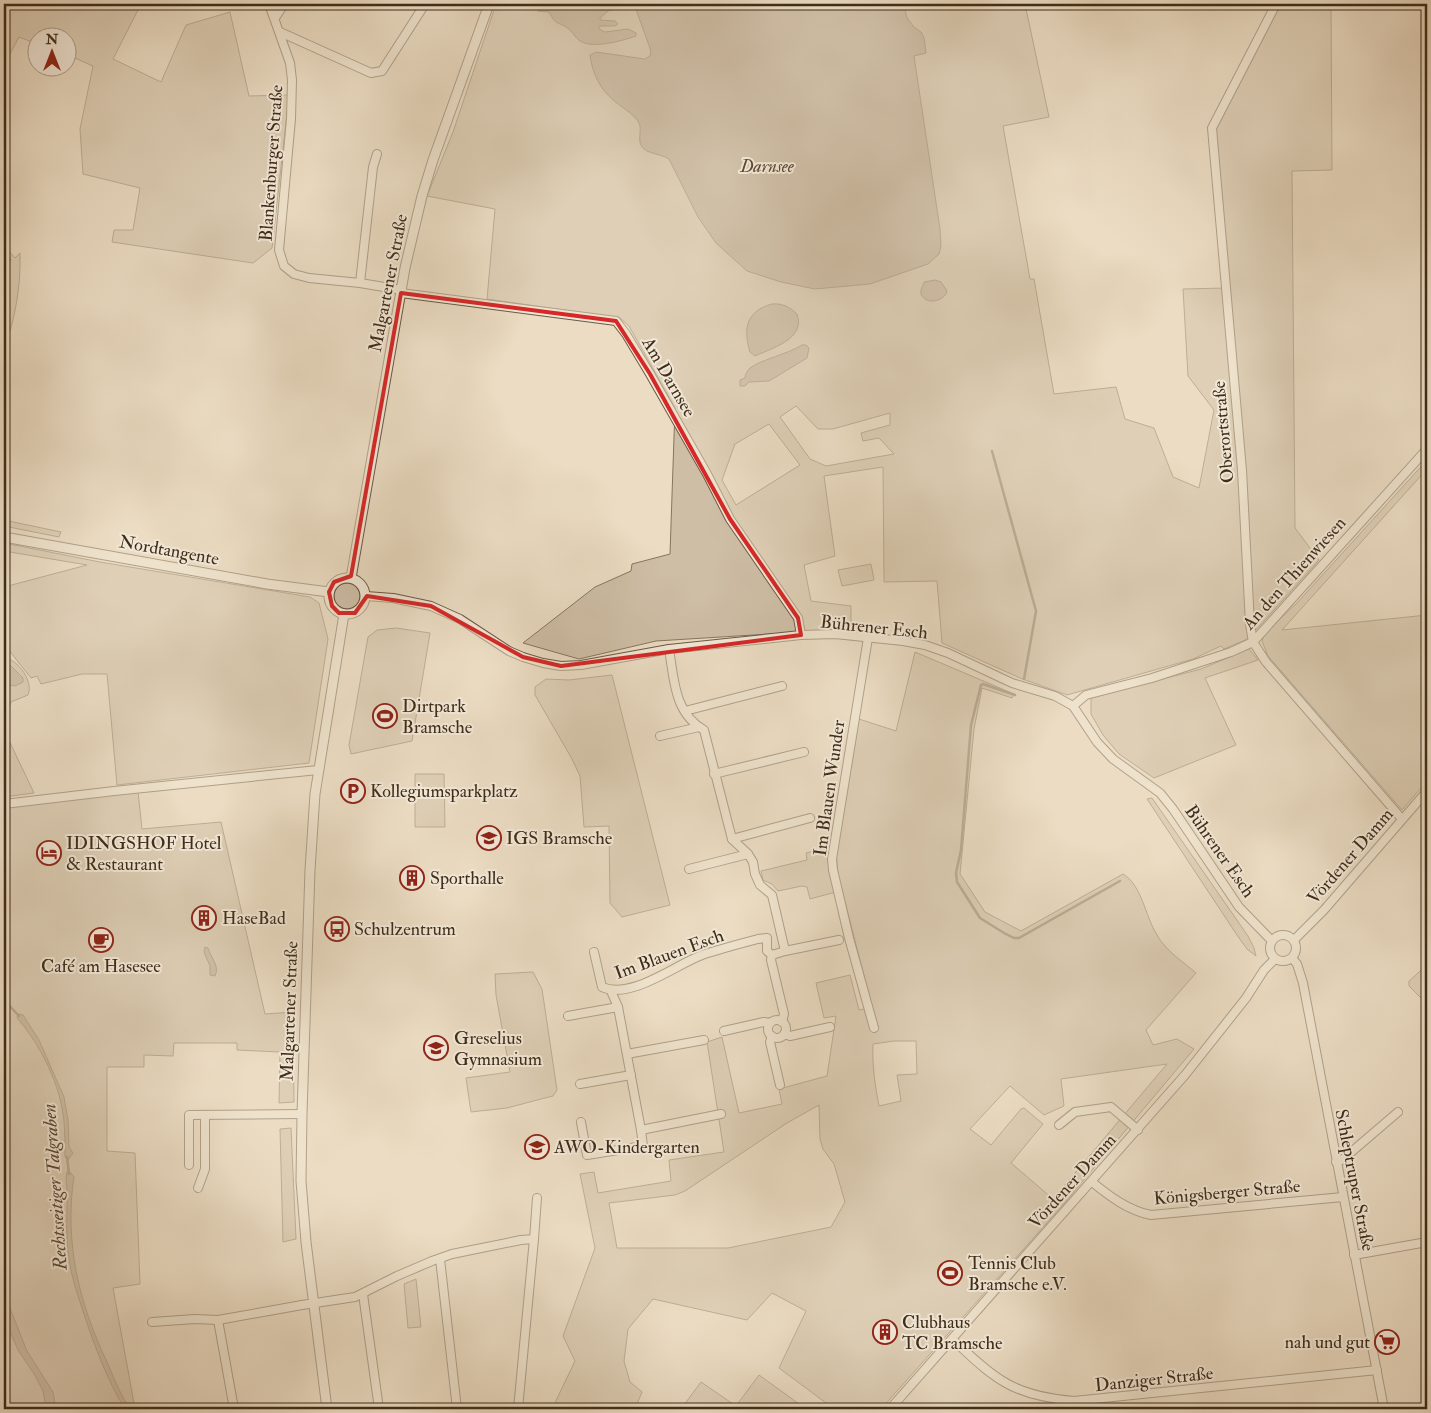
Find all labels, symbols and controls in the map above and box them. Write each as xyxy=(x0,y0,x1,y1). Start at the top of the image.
north arrow xyxy=(28,28,78,78)
text: N xyxy=(45,31,59,48)
street label: Blankenburger Straße xyxy=(255,84,288,242)
park label: Darnsee xyxy=(739,155,795,178)
street label: Malgartener Straße xyxy=(364,212,413,354)
street label: Am Darnsee xyxy=(636,332,701,422)
street label: Oberortstraße xyxy=(1208,380,1239,484)
street label: An den Thienwiesen xyxy=(1237,512,1351,635)
street label: Nordtangente xyxy=(117,530,221,571)
street label: Bührener Esch xyxy=(819,610,929,645)
place label: Dirtpark Bramsche xyxy=(402,695,473,739)
sports icon: Dirtpark Bramsche xyxy=(372,703,398,729)
street label: Im Blauen Wunder xyxy=(809,718,850,858)
parking icon: Kollegiumsparkplatz xyxy=(340,778,366,804)
place label: Kollegiumsparkplatz xyxy=(370,780,518,803)
street label: Bührener Esch xyxy=(1179,801,1260,903)
street label: Vördener Damm xyxy=(1302,803,1399,909)
school or university icon: IGS Bramsche xyxy=(476,825,502,851)
place label: IGS Bramsche xyxy=(506,827,613,850)
place label: IDINGSHOF Hotel & Restaurant xyxy=(66,832,222,876)
hotel icon: IDINGSHOF Hotel & Restaurant xyxy=(36,840,62,866)
building icon: Sporthalle xyxy=(399,865,425,891)
place label: Sporthalle xyxy=(430,867,504,890)
building icon: HaseBad xyxy=(191,905,217,931)
place label: HaseBad xyxy=(222,907,286,930)
bus stop icon: Schulzentrum xyxy=(324,916,350,942)
place label: Schulzentrum xyxy=(354,918,456,941)
street label: Im Blauen Esch xyxy=(611,924,727,985)
cafe icon: Café am Hasesee xyxy=(88,927,114,953)
street label: Malgartener Straße xyxy=(276,940,303,1081)
place label: Café am Hasesee xyxy=(41,955,161,978)
place label: Greselius Gymnasium xyxy=(454,1027,542,1071)
school or university icon: Greselius Gymnasium xyxy=(423,1035,449,1061)
water label: Rechtsseitiger Talgraben xyxy=(37,1103,73,1272)
street label: Schleptruper Straße xyxy=(1329,1107,1380,1253)
street label: Vördener Damm xyxy=(1024,1129,1121,1234)
school or university icon: AWO-Kindergarten xyxy=(524,1134,550,1160)
place label: AWO-Kindergarten xyxy=(553,1136,700,1159)
street label: Königsberger Straße xyxy=(1153,1175,1302,1210)
place label: Tennis Club Bramsche e.V. xyxy=(968,1252,1067,1296)
sports icon: Tennis Club Bramsche e.V. xyxy=(937,1260,963,1286)
place label: Clubhaus TC Bramsche xyxy=(902,1311,1003,1355)
building icon: Clubhaus TC Bramsche xyxy=(872,1319,898,1345)
supermarket icon: nah und gut xyxy=(1374,1329,1400,1355)
place label: nah und gut xyxy=(1285,1331,1370,1354)
street label: Danziger Straße xyxy=(1094,1362,1215,1397)

